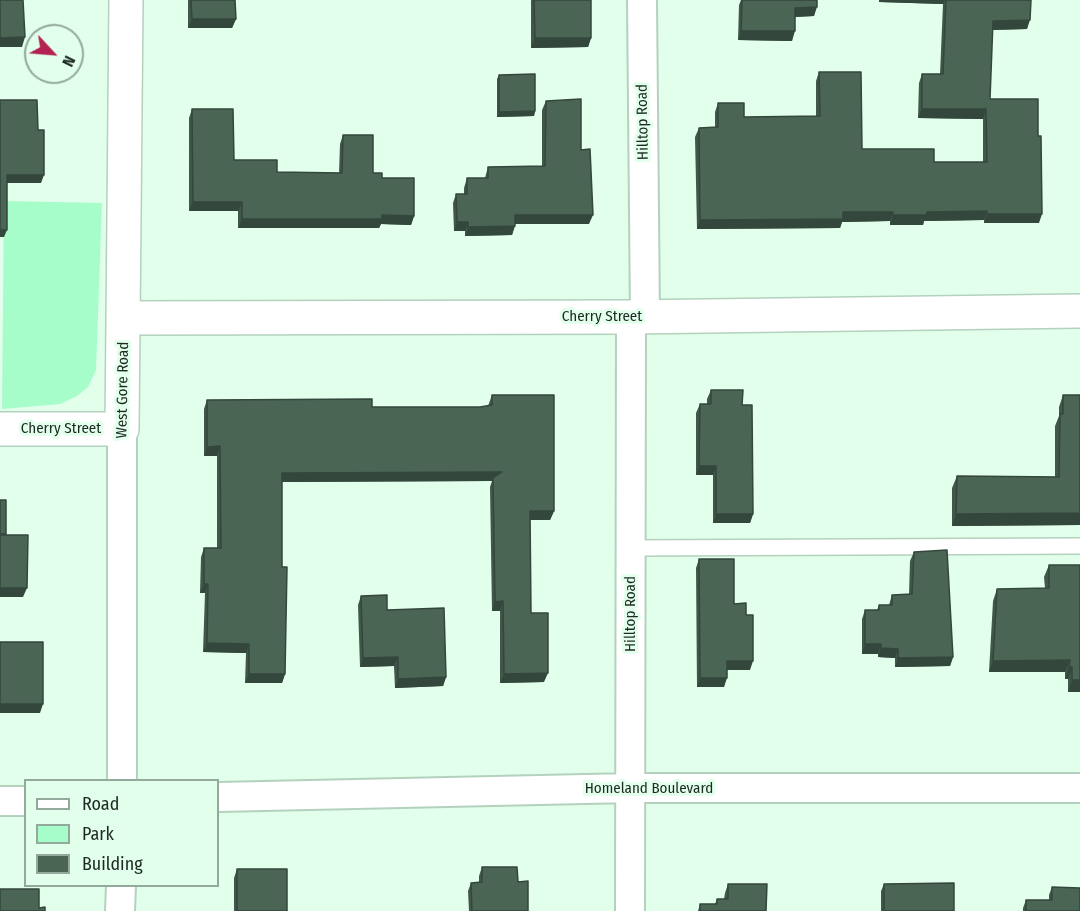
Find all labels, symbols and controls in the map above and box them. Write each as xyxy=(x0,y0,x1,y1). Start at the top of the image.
north arrow xyxy=(24,24,84,84)
text: N xyxy=(58,53,79,70)
street label: Hilltop Road xyxy=(633,84,653,160)
street label: Cherry Street xyxy=(562,308,642,326)
street label: West Gore Road xyxy=(113,342,133,438)
street label: Cherry Street xyxy=(21,420,101,438)
street label: Hilltop Road xyxy=(622,576,640,652)
legend xyxy=(24,779,219,887)
street label: Homeland Boulevard xyxy=(585,780,713,798)
text: Road xyxy=(82,793,119,815)
text: Park xyxy=(82,823,114,845)
text: Building xyxy=(82,853,143,875)

